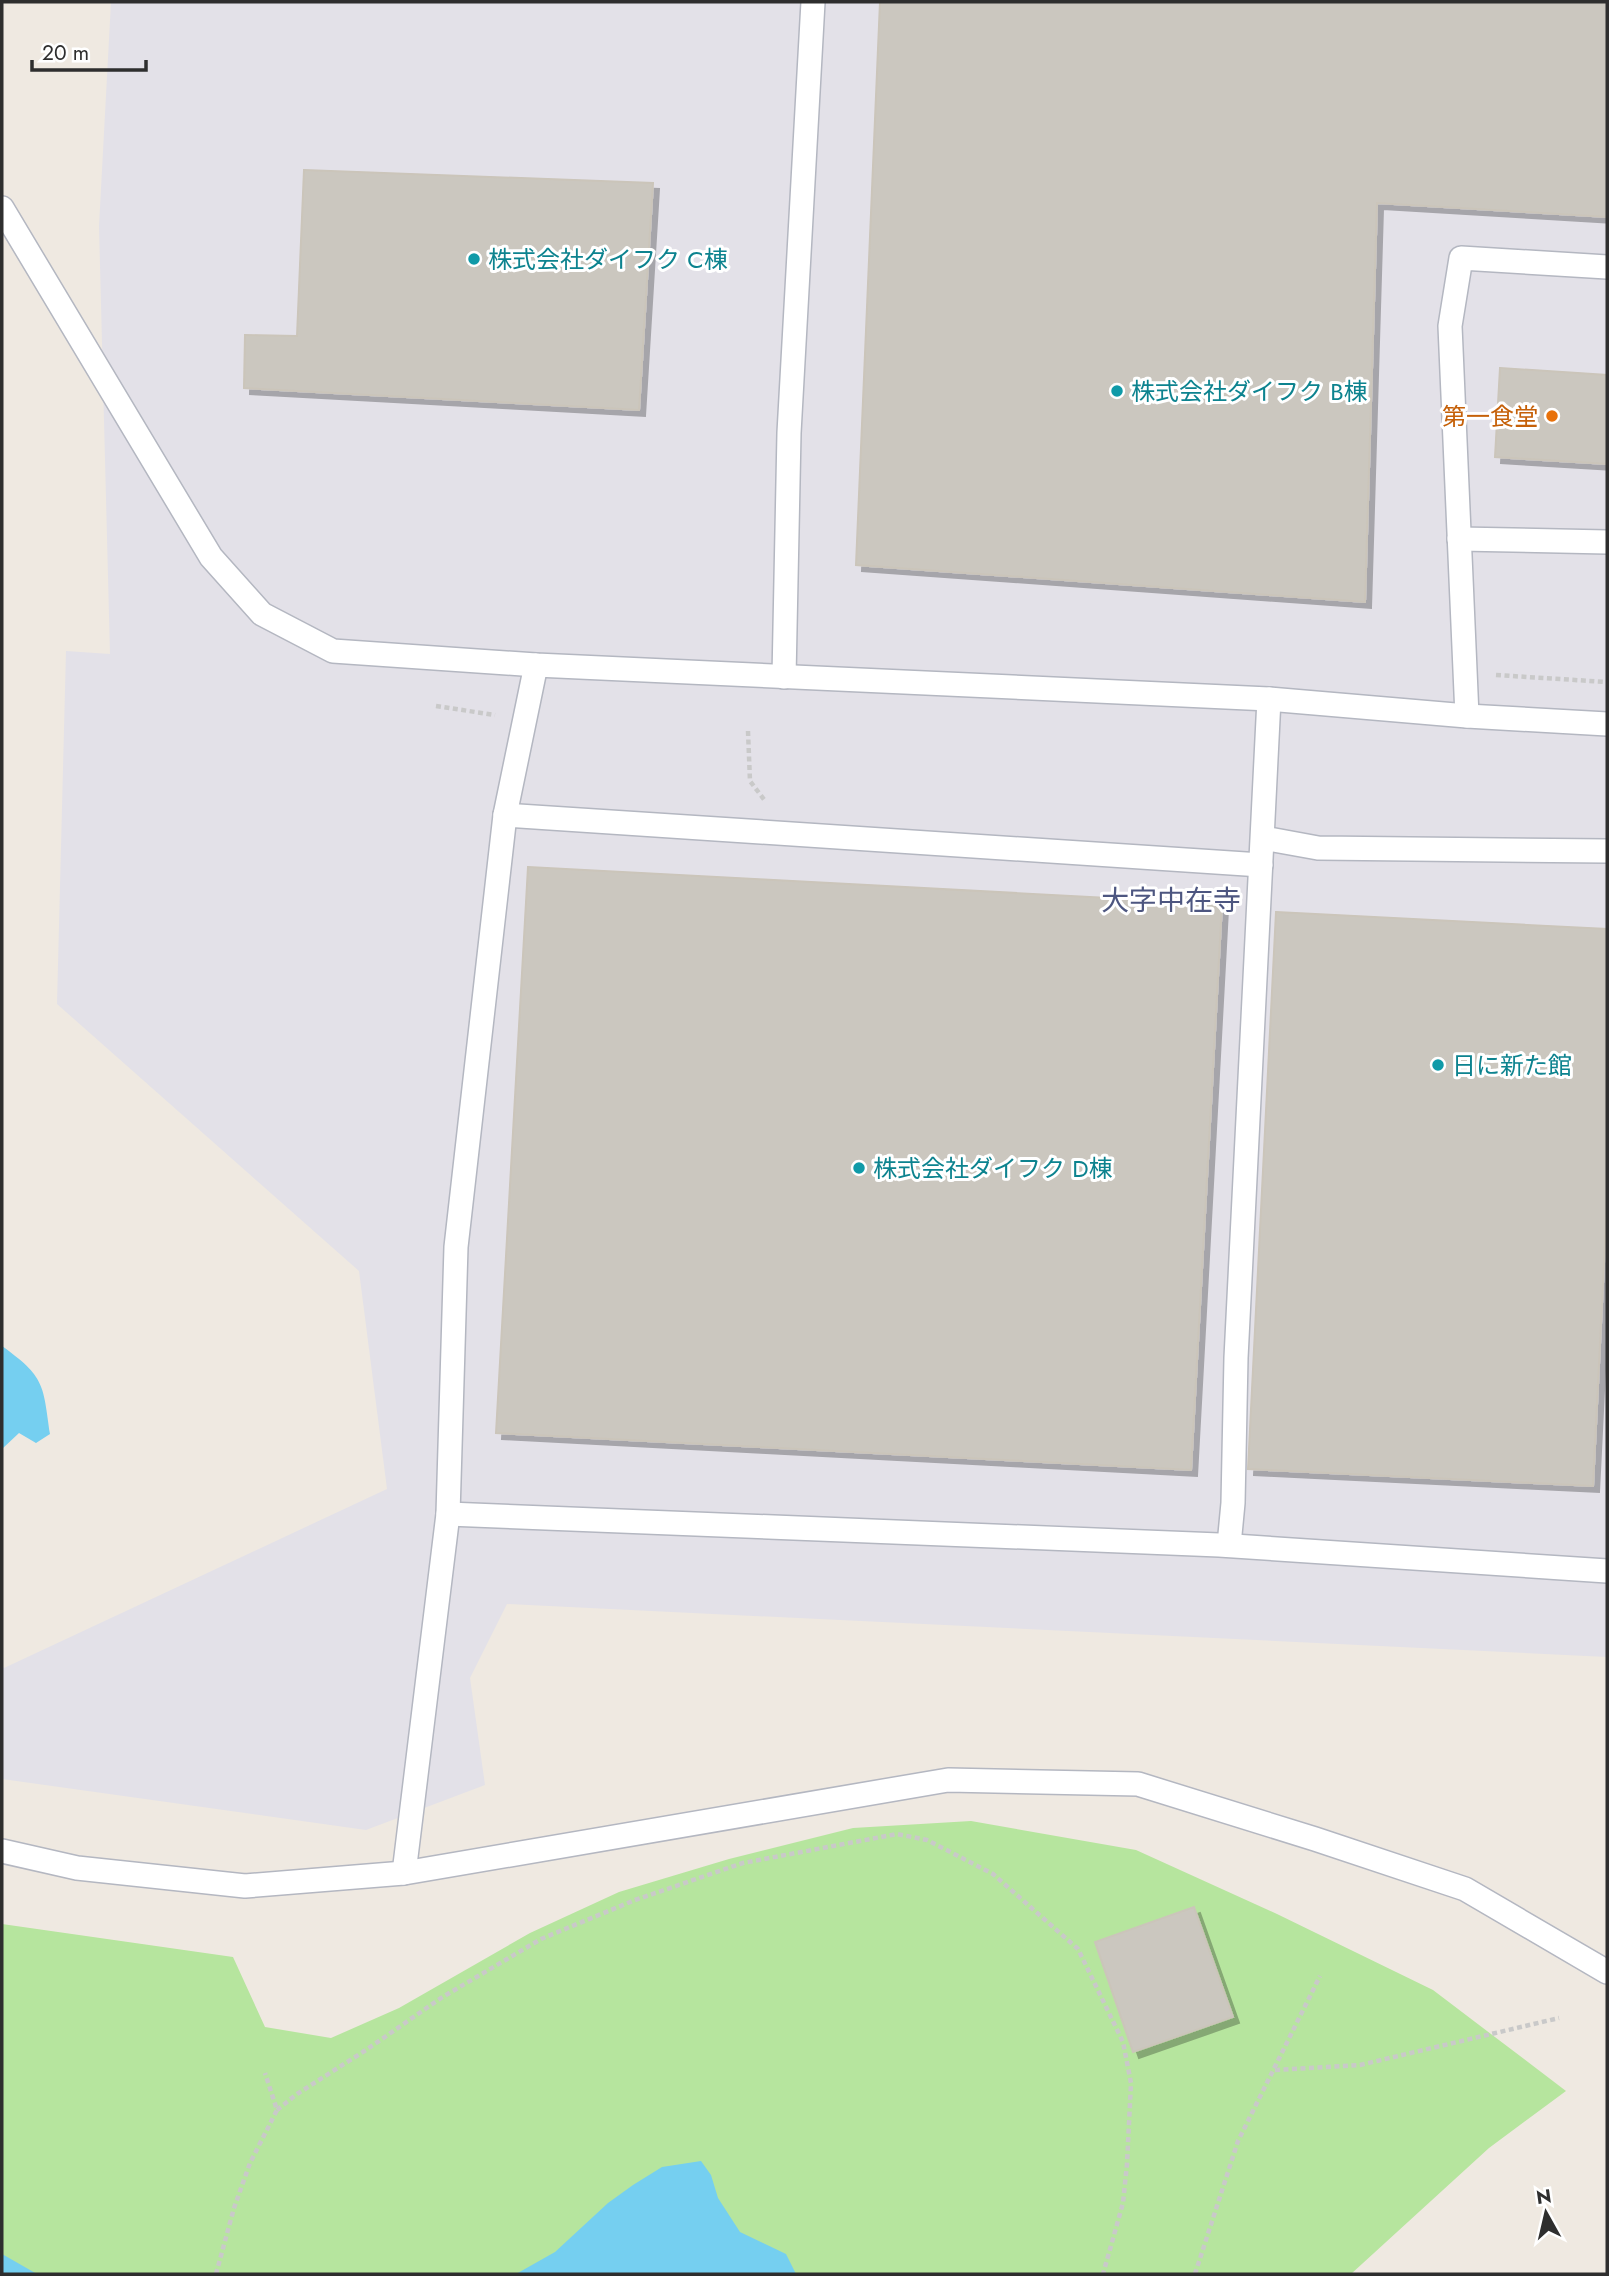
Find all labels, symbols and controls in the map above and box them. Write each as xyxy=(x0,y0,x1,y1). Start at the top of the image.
scale bar xyxy=(32,28,145,72)
text: 20 m xyxy=(42,38,89,68)
place label: 株式会社ダイフク C棟 xyxy=(488,242,728,277)
marker: 株式会社ダイフク C棟 xyxy=(466,251,482,267)
place label: 株式会社ダイフク B棟 xyxy=(1131,374,1368,409)
marker: 株式会社ダイフク B棟 xyxy=(1109,383,1125,399)
place label: 第一食堂 xyxy=(1442,399,1538,434)
marker: 第一食堂 xyxy=(1544,408,1560,424)
district label: 大字中在寺 xyxy=(1101,880,1241,921)
place label: 日に新た館 xyxy=(1452,1048,1572,1083)
marker: 日に新た館 xyxy=(1430,1057,1446,1073)
place label: 株式会社ダイフク D棟 xyxy=(873,1151,1113,1186)
marker: 株式会社ダイフク D棟 xyxy=(851,1160,867,1176)
north arrow xyxy=(1511,2178,1581,2248)
text: N xyxy=(1534,2182,1553,2211)

